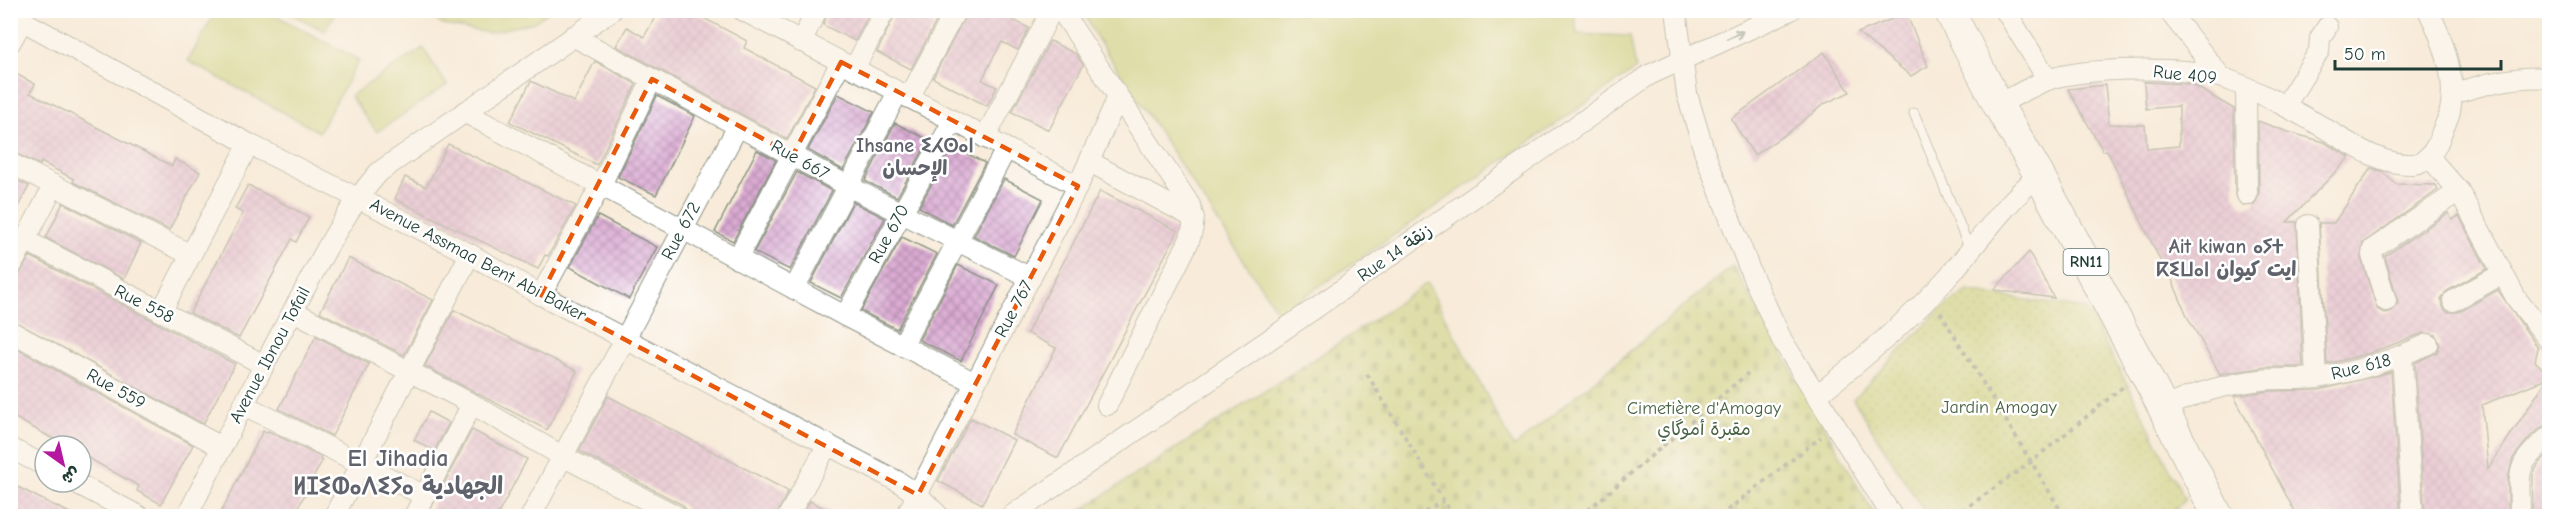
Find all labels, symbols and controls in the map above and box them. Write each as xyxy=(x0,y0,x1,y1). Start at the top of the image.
one-way arrow xyxy=(1726,29,1744,41)
scale bar xyxy=(2335,33,2502,71)
text: 50 m xyxy=(2344,44,2386,65)
street label: Rue 409 xyxy=(2152,61,2218,89)
district label: Ihsane ⵉⵃⵙⴰⵏ الإحسان xyxy=(856,134,974,182)
street label: Rue 667 xyxy=(767,136,833,185)
street label: Avenue Assmaa Bent Abi Baker xyxy=(366,194,591,327)
street label: Rue 672 xyxy=(657,198,705,264)
street label: Rue 670 xyxy=(864,201,914,267)
street label: Rue 14 زنقة xyxy=(1354,220,1436,286)
district label: Ait kiwan ⴰⵢⵜ ⴽⵉⵡⴰⵏ ايت كيوان xyxy=(2156,235,2296,282)
road number: RN11 xyxy=(2064,249,2108,275)
street label: Rue 767 xyxy=(990,276,1038,341)
street label: Rue 558 xyxy=(111,280,177,328)
street label: Avenue Ibnou Tofail xyxy=(225,283,315,427)
street label: Rue 618 xyxy=(2329,349,2393,385)
street label: Rue 559 xyxy=(83,364,149,414)
park label: Jardin Amogay xyxy=(1941,397,2058,418)
park label: Cimetière d'Amogay مقبرة أموگاي xyxy=(1627,398,1782,442)
north arrow xyxy=(33,434,93,494)
district label: El Jihadia ⵍⵊⵉⵀⴰⴷⵉⵢⴰ الجهادية xyxy=(293,444,503,500)
text: ش xyxy=(58,463,83,488)

